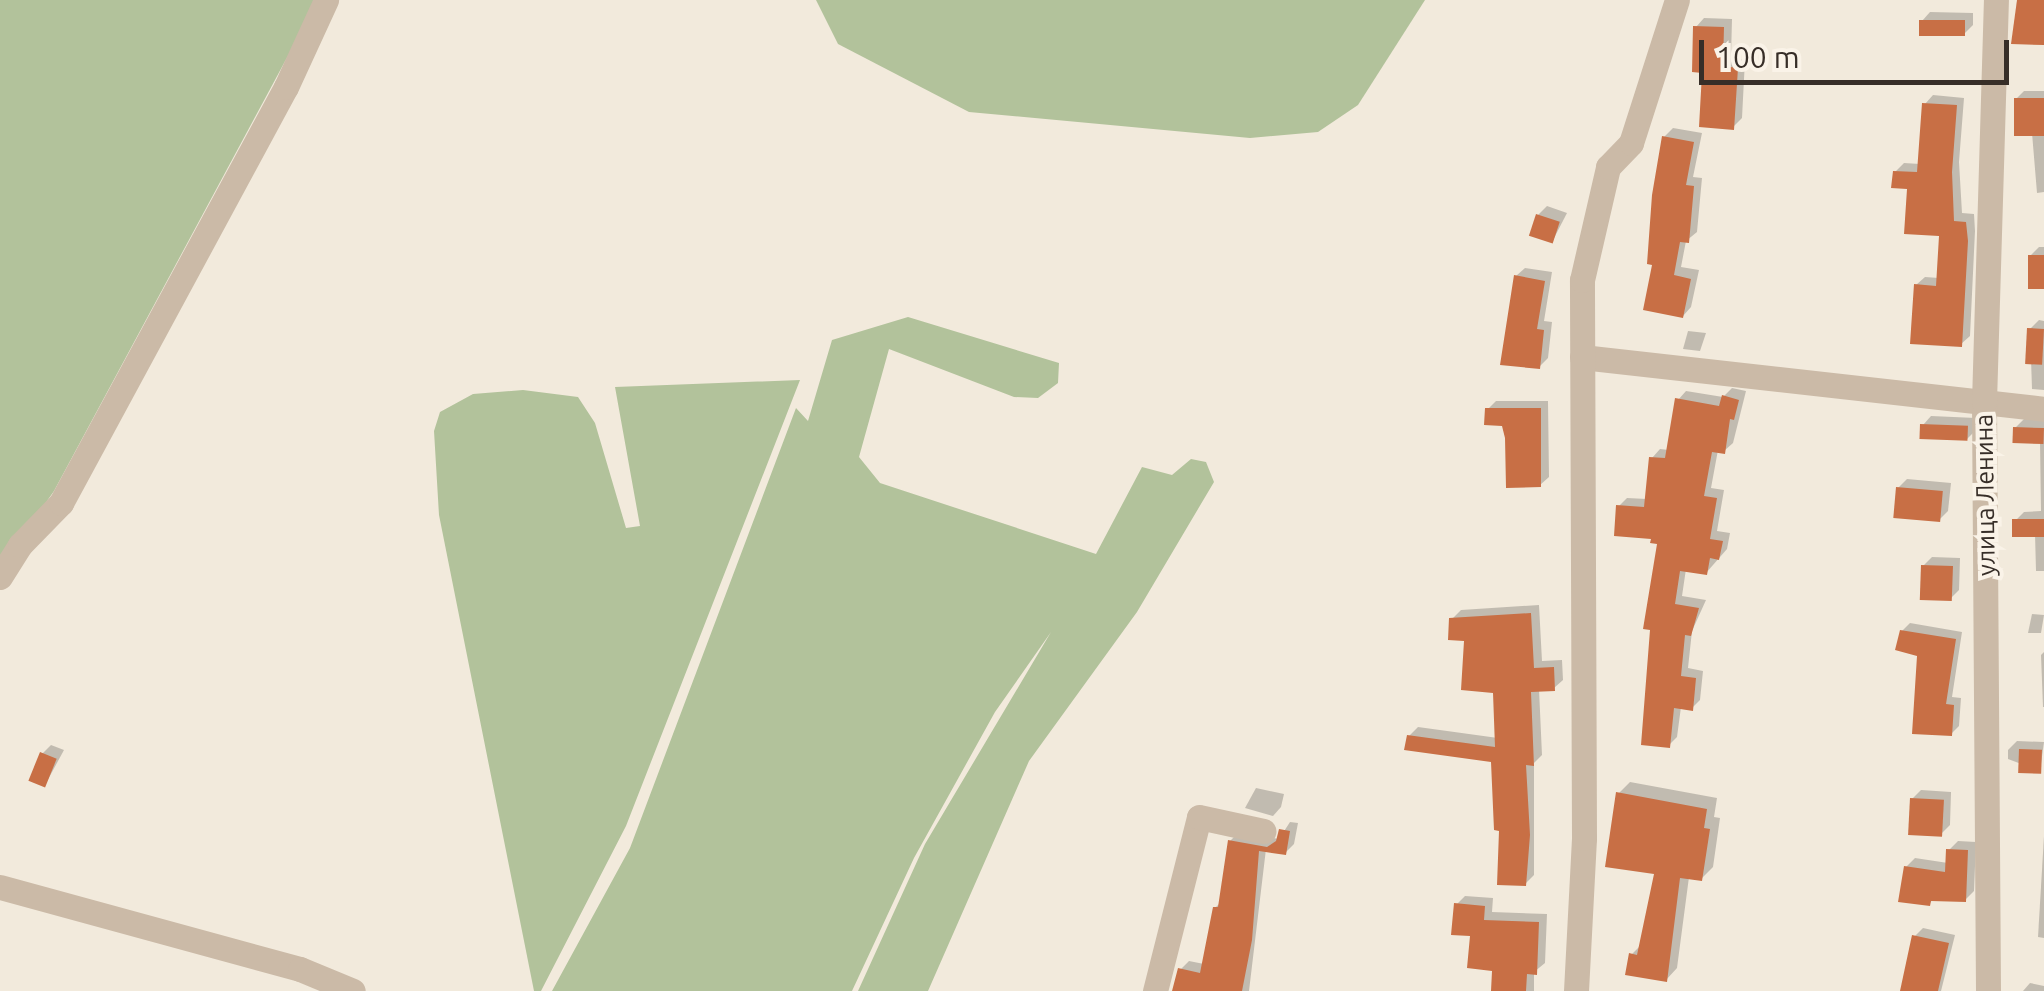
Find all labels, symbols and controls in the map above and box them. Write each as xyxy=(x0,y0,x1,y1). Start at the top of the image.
scale bar xyxy=(1704,20,2014,82)
text: 100 m xyxy=(1716,40,1800,74)
street label: улица Ленина xyxy=(1969,414,2001,576)

